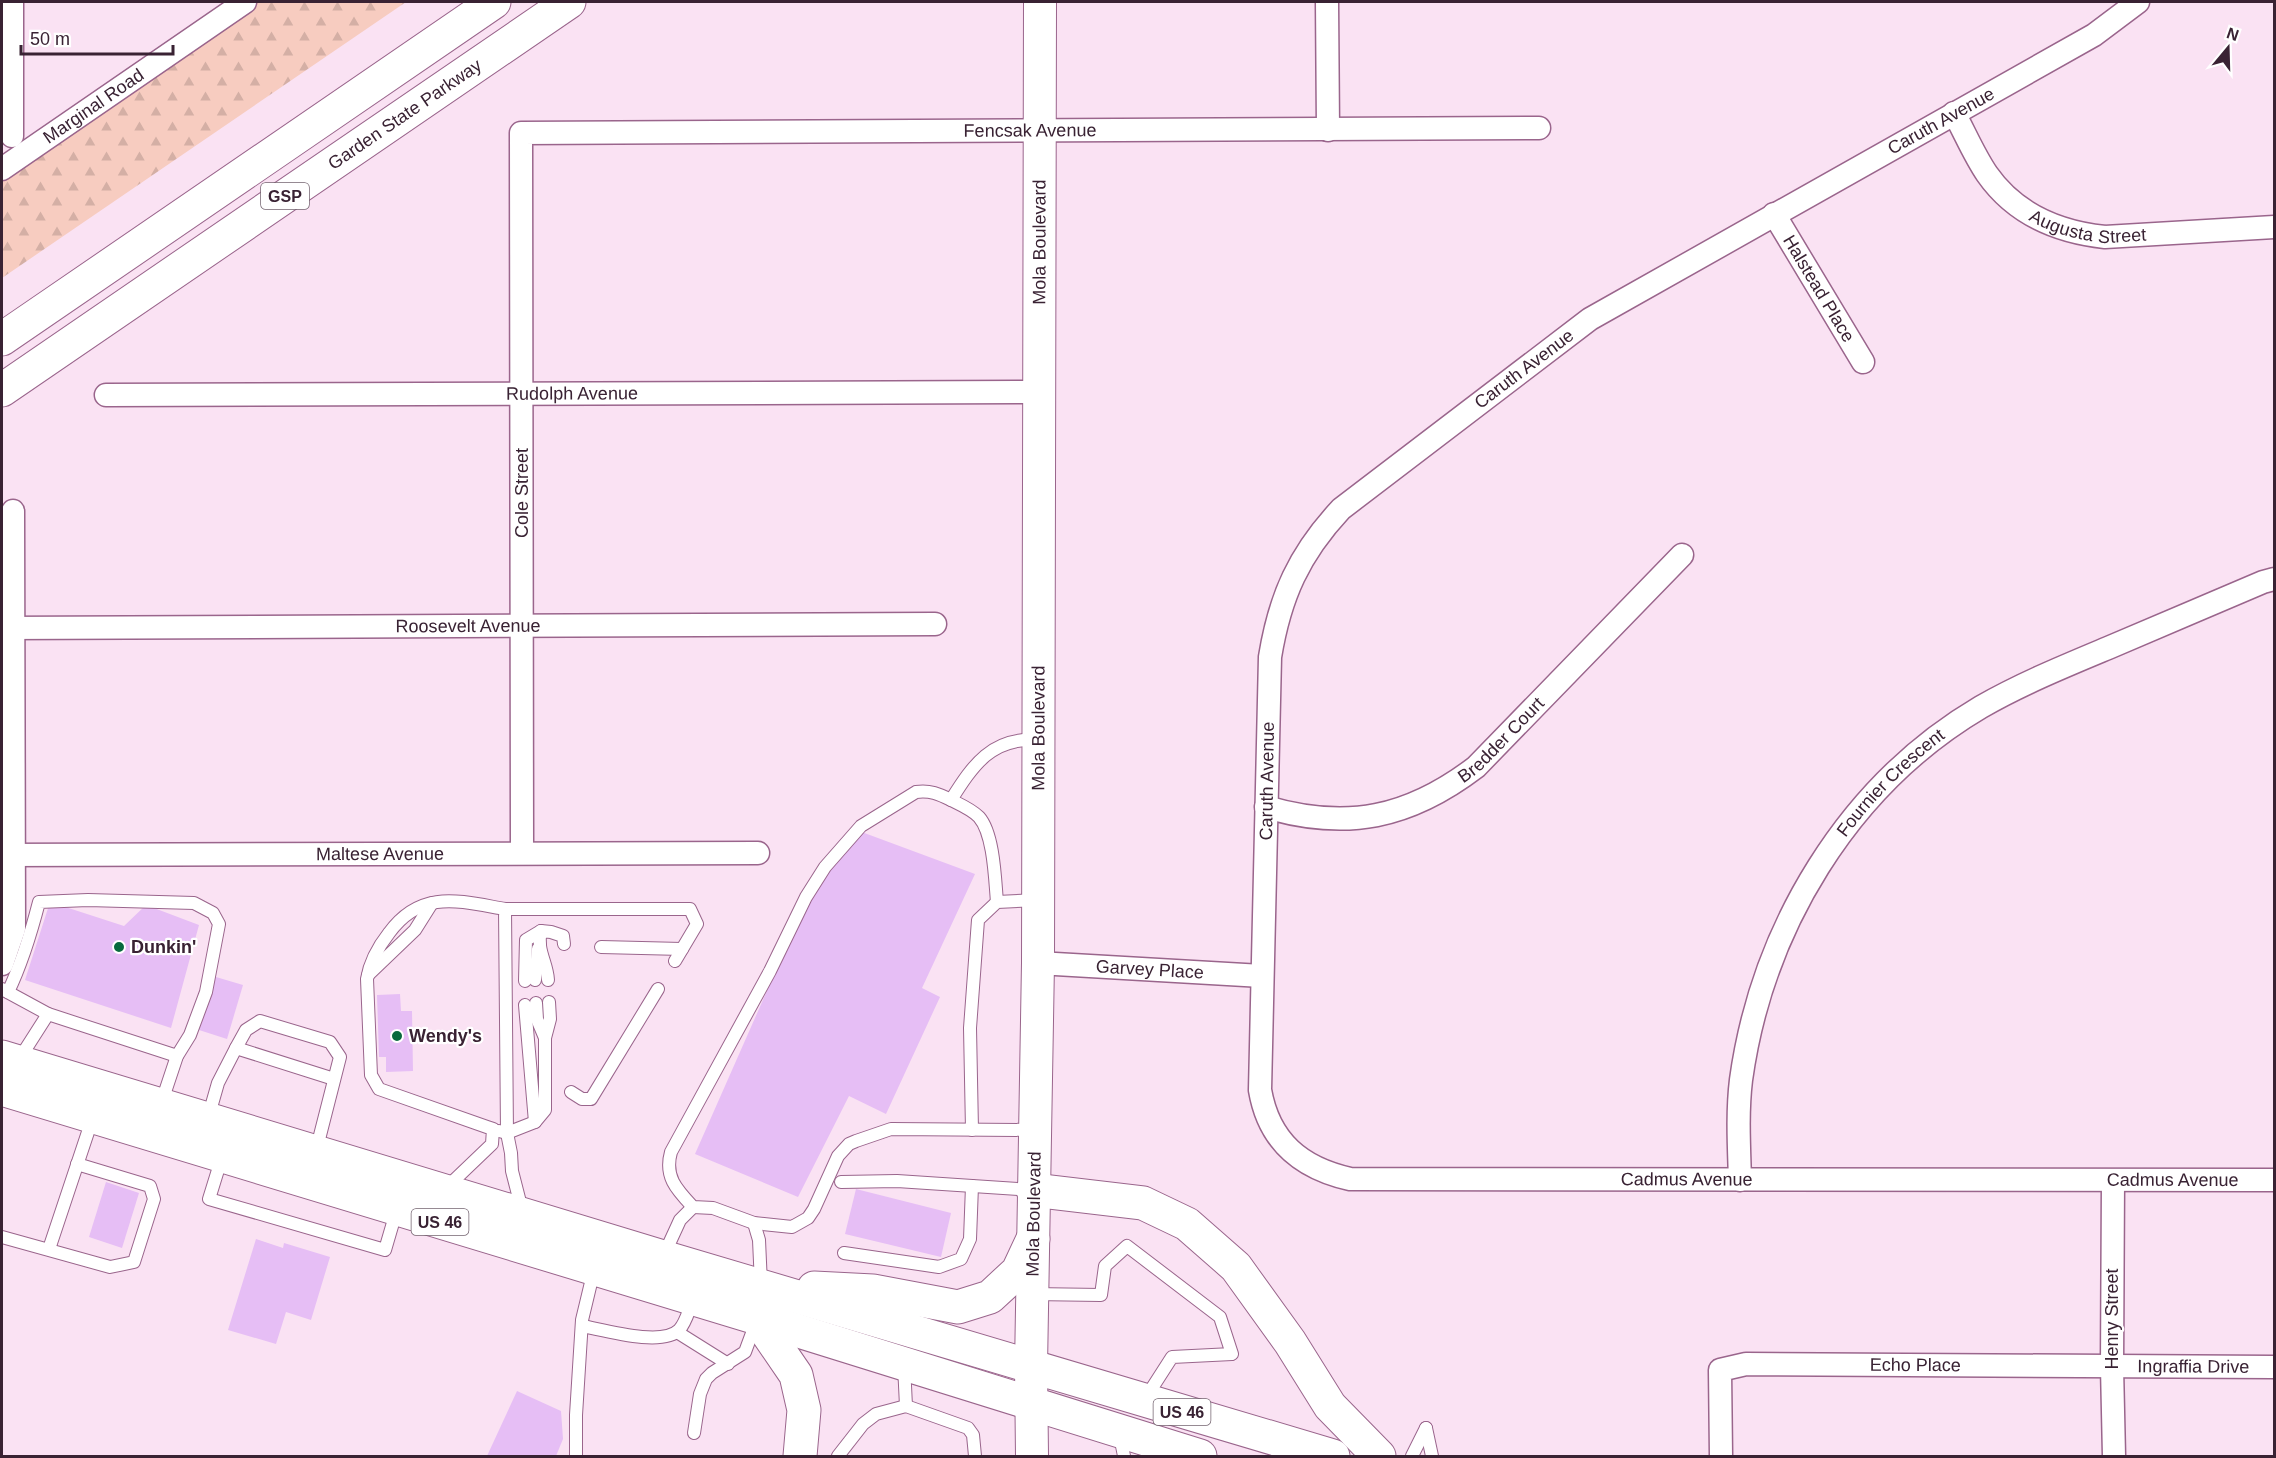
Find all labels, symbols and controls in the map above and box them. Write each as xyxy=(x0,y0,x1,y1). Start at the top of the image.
scale bar xyxy=(21,18,172,56)
north arrow xyxy=(2198,18,2258,78)
text: N xyxy=(2224,24,2241,44)
text: 50 m xyxy=(30,29,70,49)
street label: Garden State Parkway xyxy=(324,55,485,174)
street label: Marginal Road xyxy=(40,65,147,148)
street label: Caruth Avenue xyxy=(1884,83,1998,159)
street label: Fencsak Avenue xyxy=(964,120,1096,141)
street label: Mola Boulevard xyxy=(1029,179,1050,305)
road number: GSP xyxy=(261,183,309,209)
street label: Augusta Street xyxy=(2026,206,2147,247)
street label: Halstead Place xyxy=(1779,231,1859,346)
street label: Caruth Avenue xyxy=(1471,325,1577,413)
street label: Rudolph Avenue xyxy=(506,383,638,404)
street label: Cole Street xyxy=(512,448,532,538)
street label: Roosevelt Avenue xyxy=(396,616,540,636)
street label: Mola Boulevard xyxy=(1028,665,1049,791)
street label: Bredder Court xyxy=(1454,693,1548,787)
street label: Caruth Avenue xyxy=(1256,721,1278,841)
street label: Fournier Crescent xyxy=(1833,725,1948,840)
street label: Maltese Avenue xyxy=(316,844,444,864)
place label: Dunkin' xyxy=(131,937,196,957)
marker: Dunkin' xyxy=(112,940,126,954)
street label: Garvey Place xyxy=(1095,956,1204,983)
place label: Wendy's xyxy=(409,1026,482,1046)
marker: Wendy's xyxy=(390,1029,404,1043)
street label: Mola Boulevard xyxy=(1023,1151,1045,1277)
street label: Cadmus Avenue xyxy=(1621,1169,1753,1189)
street label: Cadmus Avenue xyxy=(2107,1170,2239,1190)
road number: US 46 xyxy=(412,1209,468,1235)
street label: Henry Street xyxy=(2102,1268,2122,1370)
street label: Echo Place xyxy=(1870,1355,1961,1375)
street label: Ingraffia Drive xyxy=(2137,1356,2249,1377)
road number: US 46 xyxy=(1154,1399,1210,1425)

